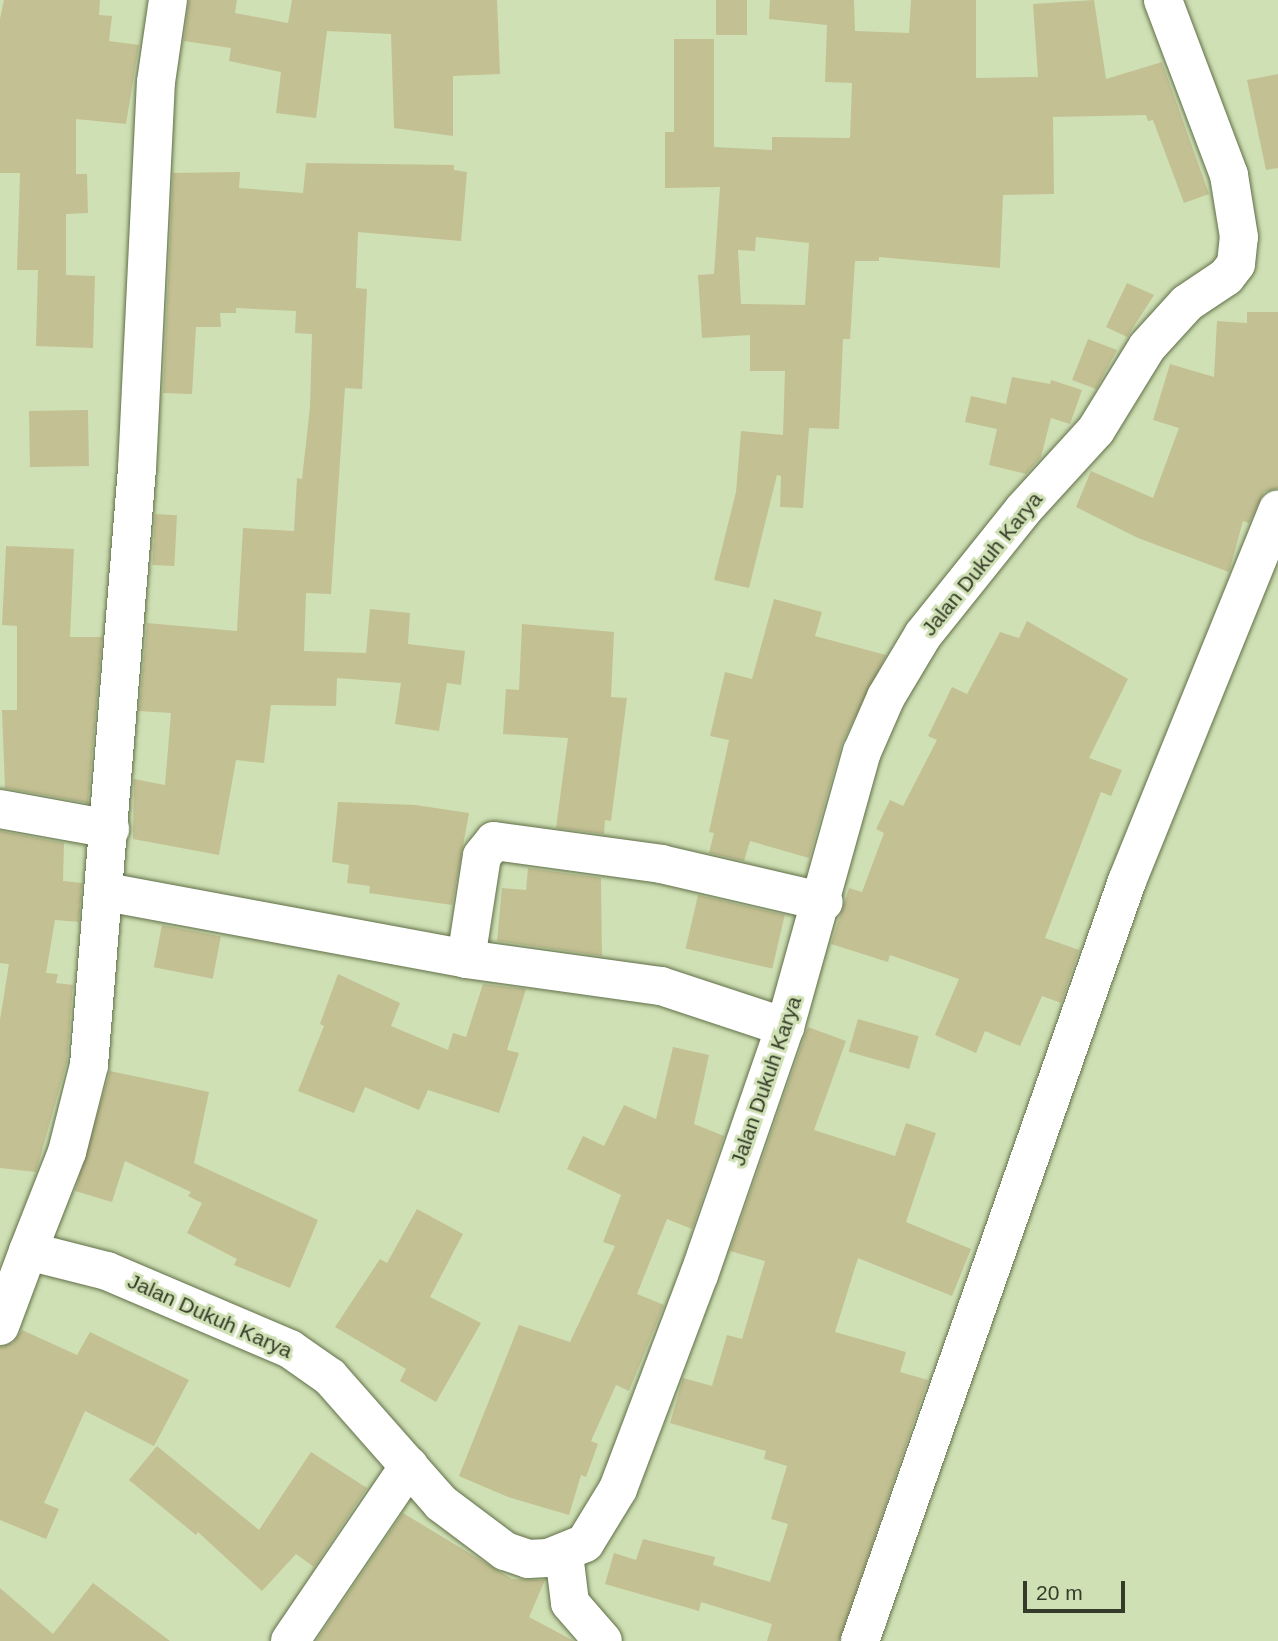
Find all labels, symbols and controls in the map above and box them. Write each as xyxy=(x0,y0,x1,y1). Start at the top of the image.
street label: Jalan Dukuh Karya xyxy=(916,487,1048,641)
street label: Jalan Dukuh Karya xyxy=(725,993,807,1169)
street label: Jalan Dukuh Karya xyxy=(124,1268,296,1364)
scale bar xyxy=(1026,1568,1128,1612)
text: 20 m xyxy=(1036,1581,1083,1604)

